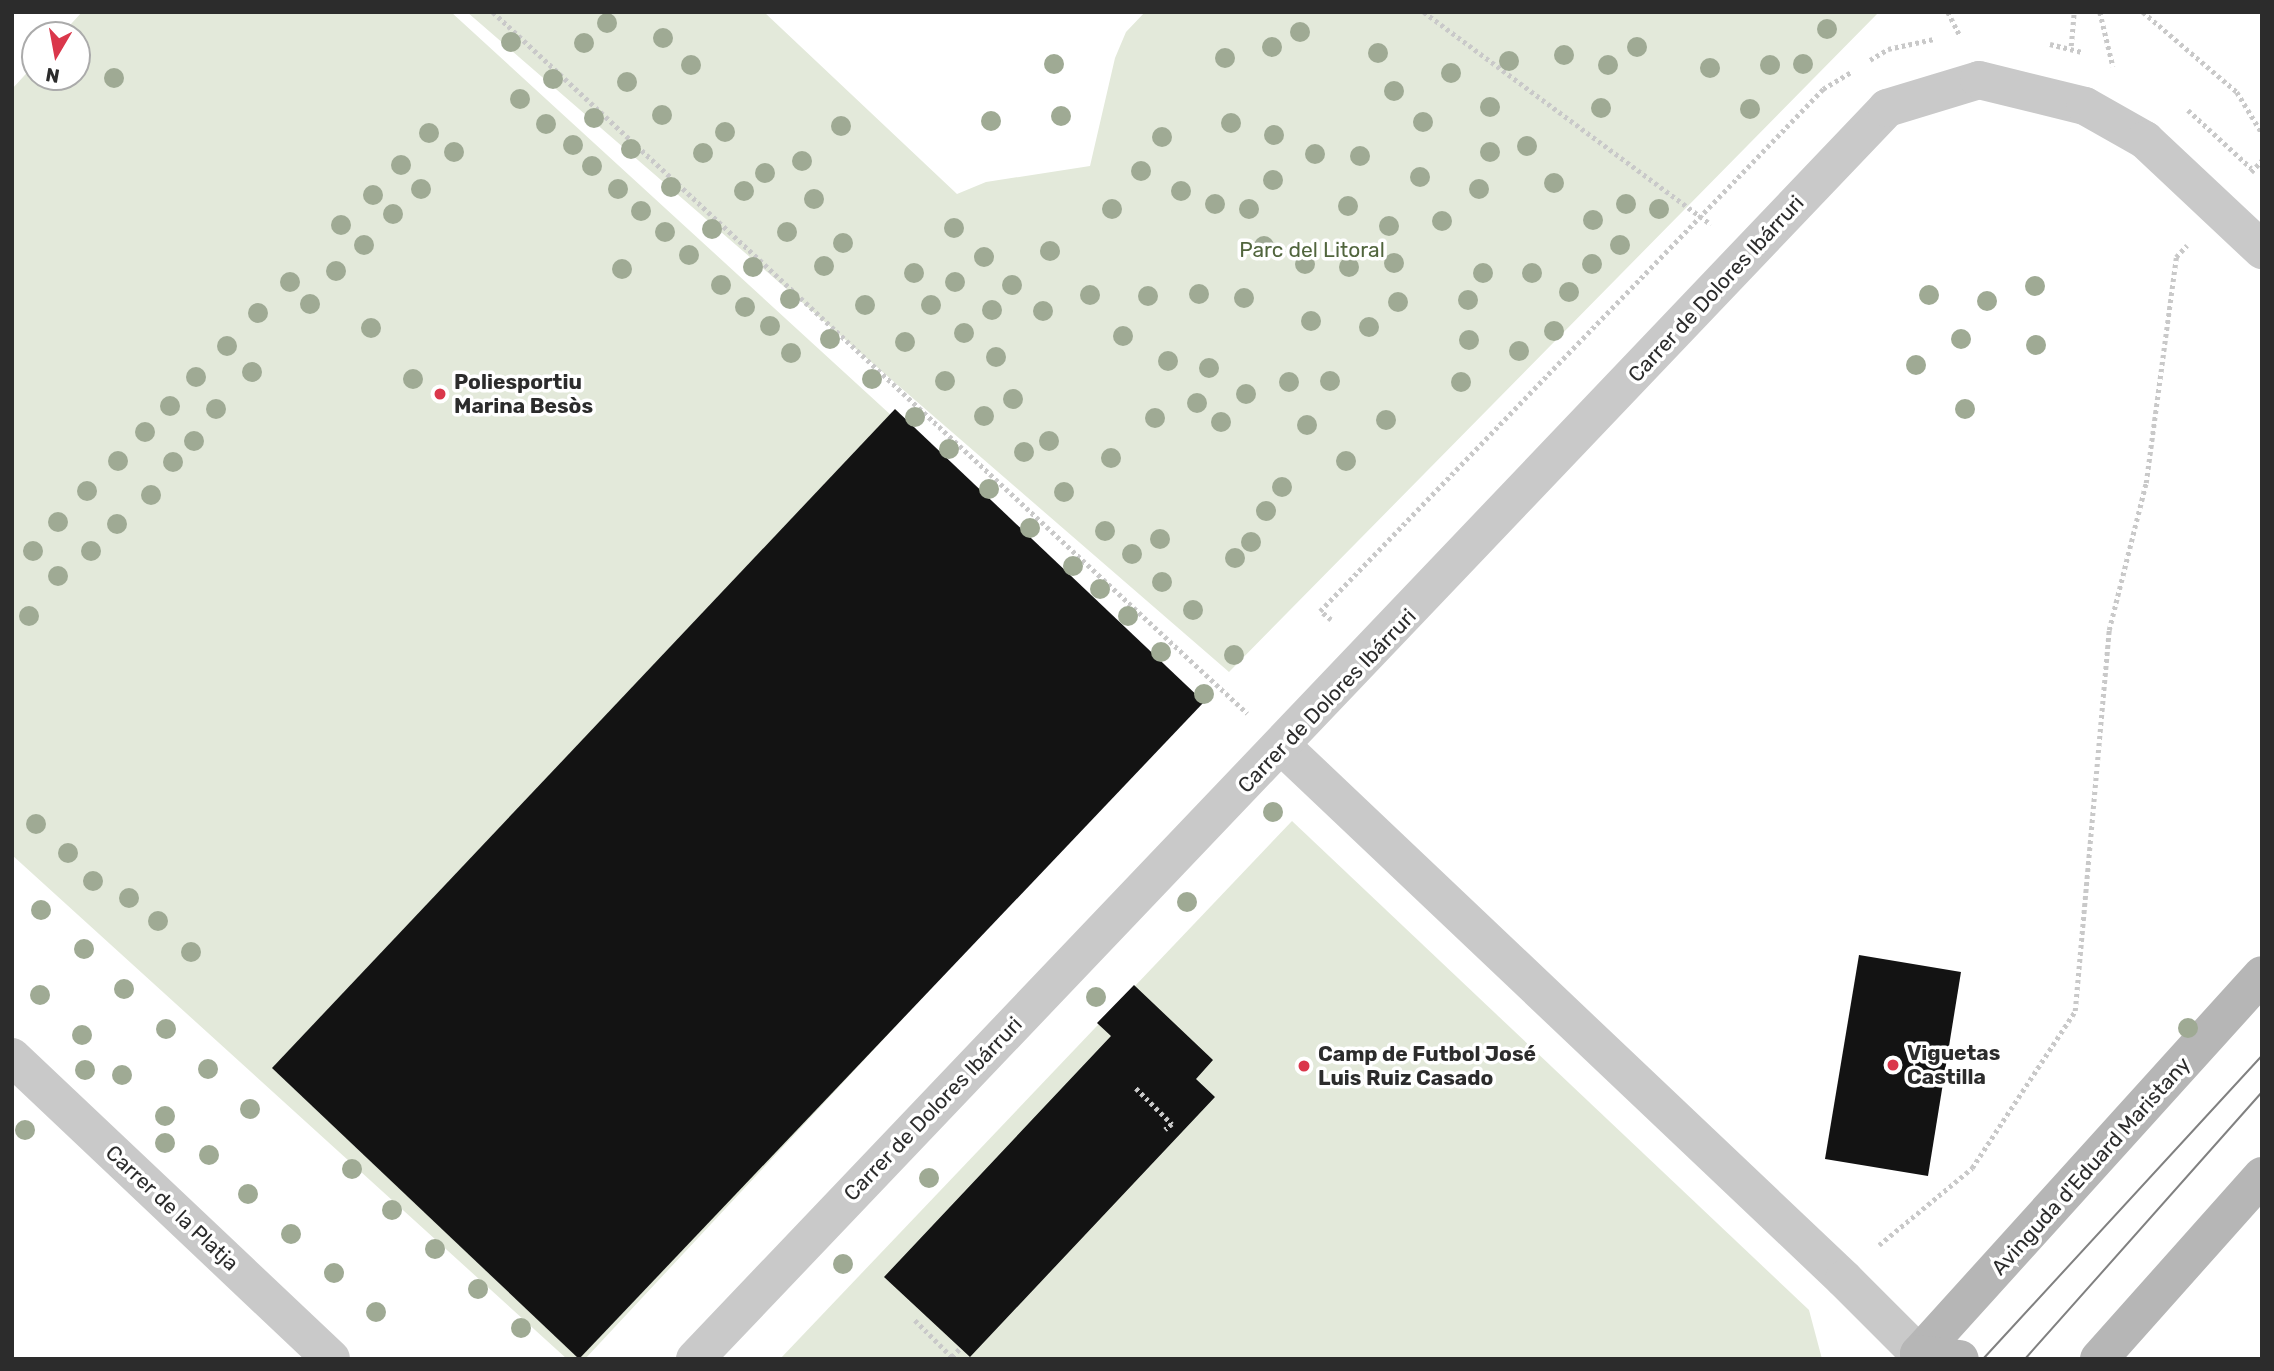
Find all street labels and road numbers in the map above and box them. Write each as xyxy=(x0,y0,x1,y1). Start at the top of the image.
street label: Carrer de Dolores Ibárruri xyxy=(1623,190,1809,388)
street label: Carrer de Dolores Ibárruri xyxy=(1232,604,1422,798)
street label: Carrer de Dolores Ibárruri xyxy=(838,1012,1028,1206)
street label: Avinguda d'Eduard Maristany xyxy=(1986,1052,2196,1280)
street label: Carrer de la Platja xyxy=(100,1140,244,1276)

